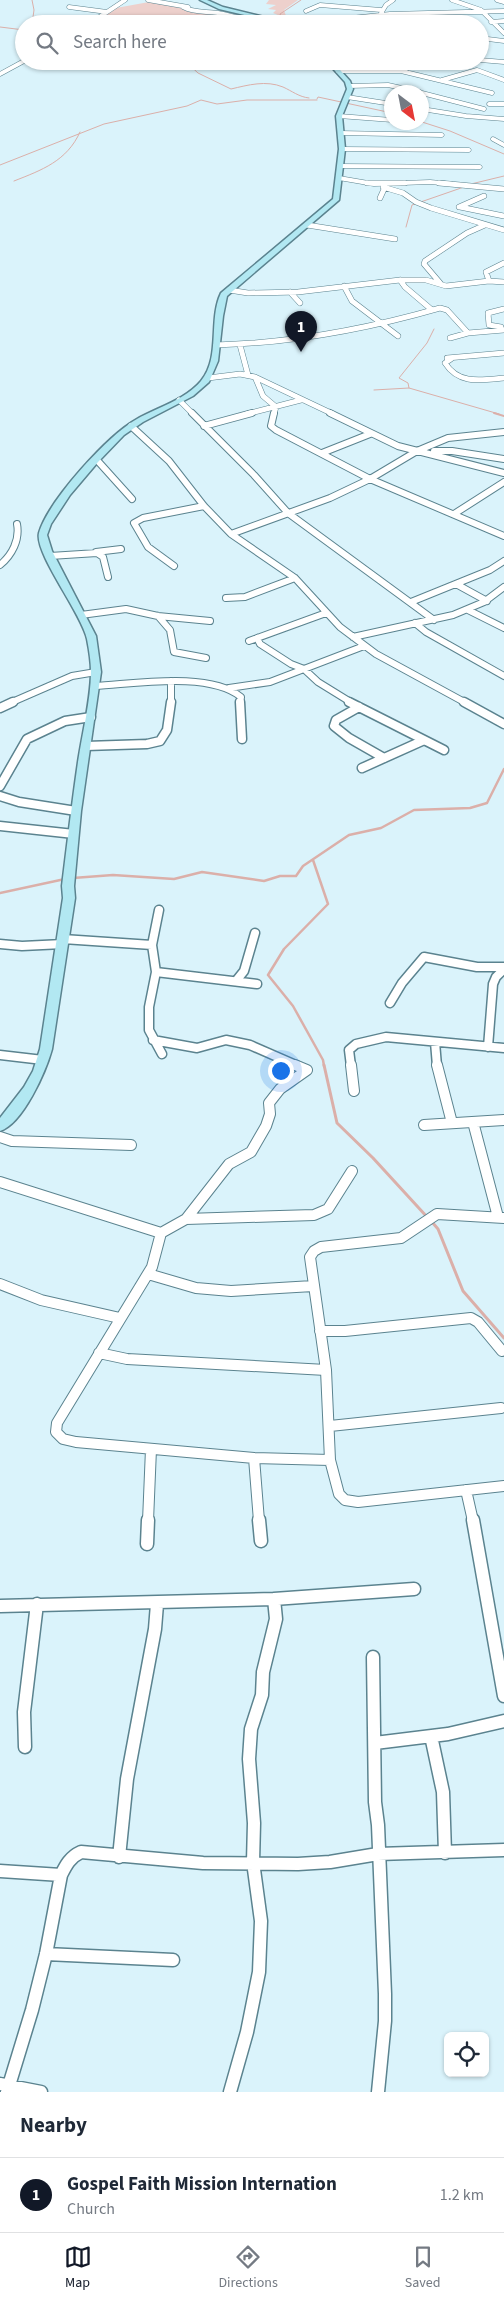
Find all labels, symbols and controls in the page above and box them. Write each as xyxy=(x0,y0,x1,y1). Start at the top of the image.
search box xyxy=(15,15,489,70)
icon: search xyxy=(33,29,61,57)
text: Search here xyxy=(73,29,167,56)
north arrow xyxy=(384,85,429,130)
pin: 1 xyxy=(285,311,317,352)
your location xyxy=(268,1058,294,1084)
map controls xyxy=(444,2032,489,2077)
button: locate xyxy=(444,2032,489,2077)
text: Nearby xyxy=(20,2110,87,2140)
text: Gospel Faith Mission Internation xyxy=(67,2171,337,2198)
text: 1 xyxy=(32,2184,40,2206)
text: 1.2 km xyxy=(440,2184,484,2206)
text: Church xyxy=(67,2198,115,2220)
tab: Map xyxy=(64,2243,92,2293)
tab: Directions xyxy=(219,2243,278,2293)
tab: Saved xyxy=(405,2243,440,2293)

